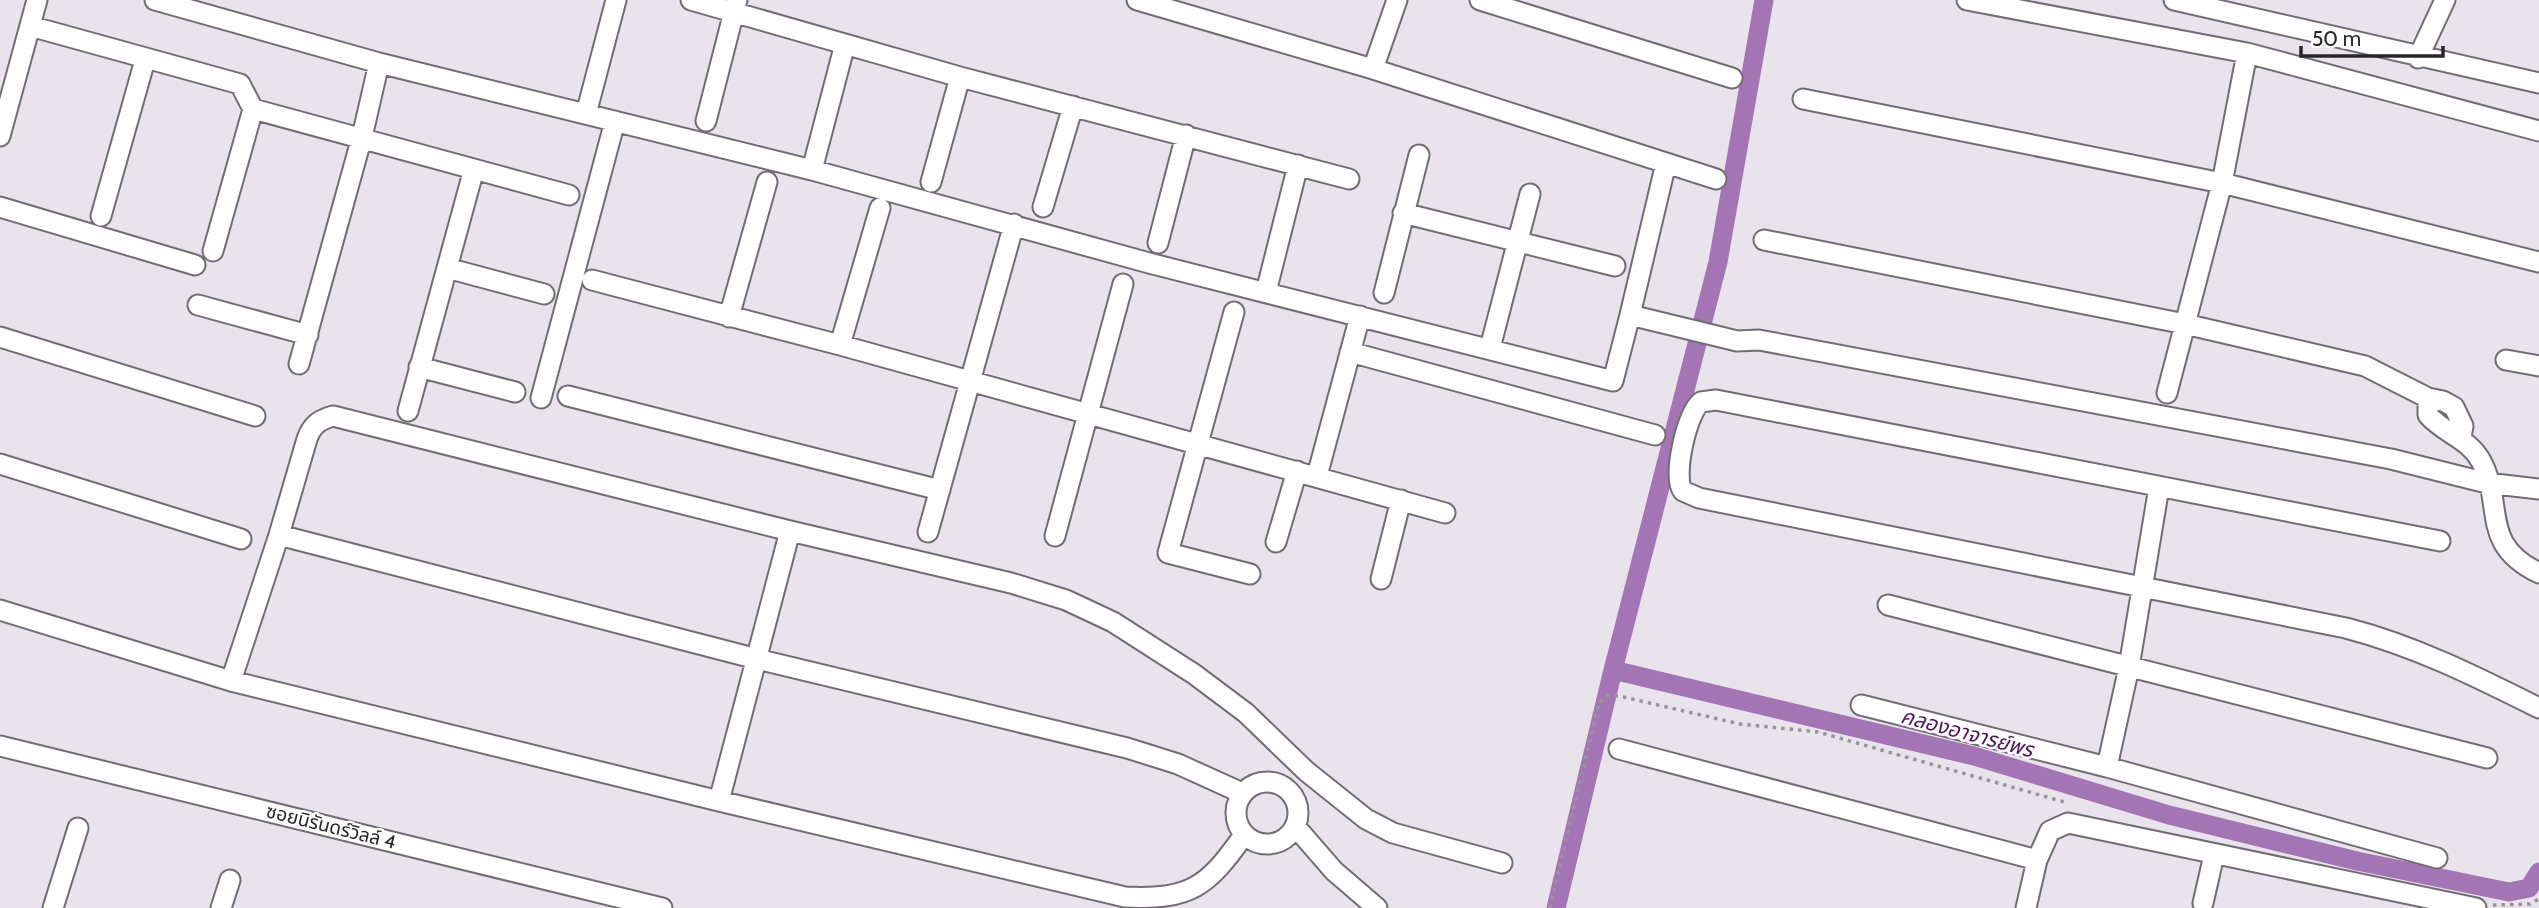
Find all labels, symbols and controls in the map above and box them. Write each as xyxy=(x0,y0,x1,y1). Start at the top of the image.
scale bar xyxy=(2301,14,2443,58)
text: 50 m xyxy=(2312,26,2361,51)
water label: คลองอาจารย์พร xyxy=(1898,703,2038,763)
street label: ซอยนิรันดร์วิลล์ 4 xyxy=(264,799,398,854)

